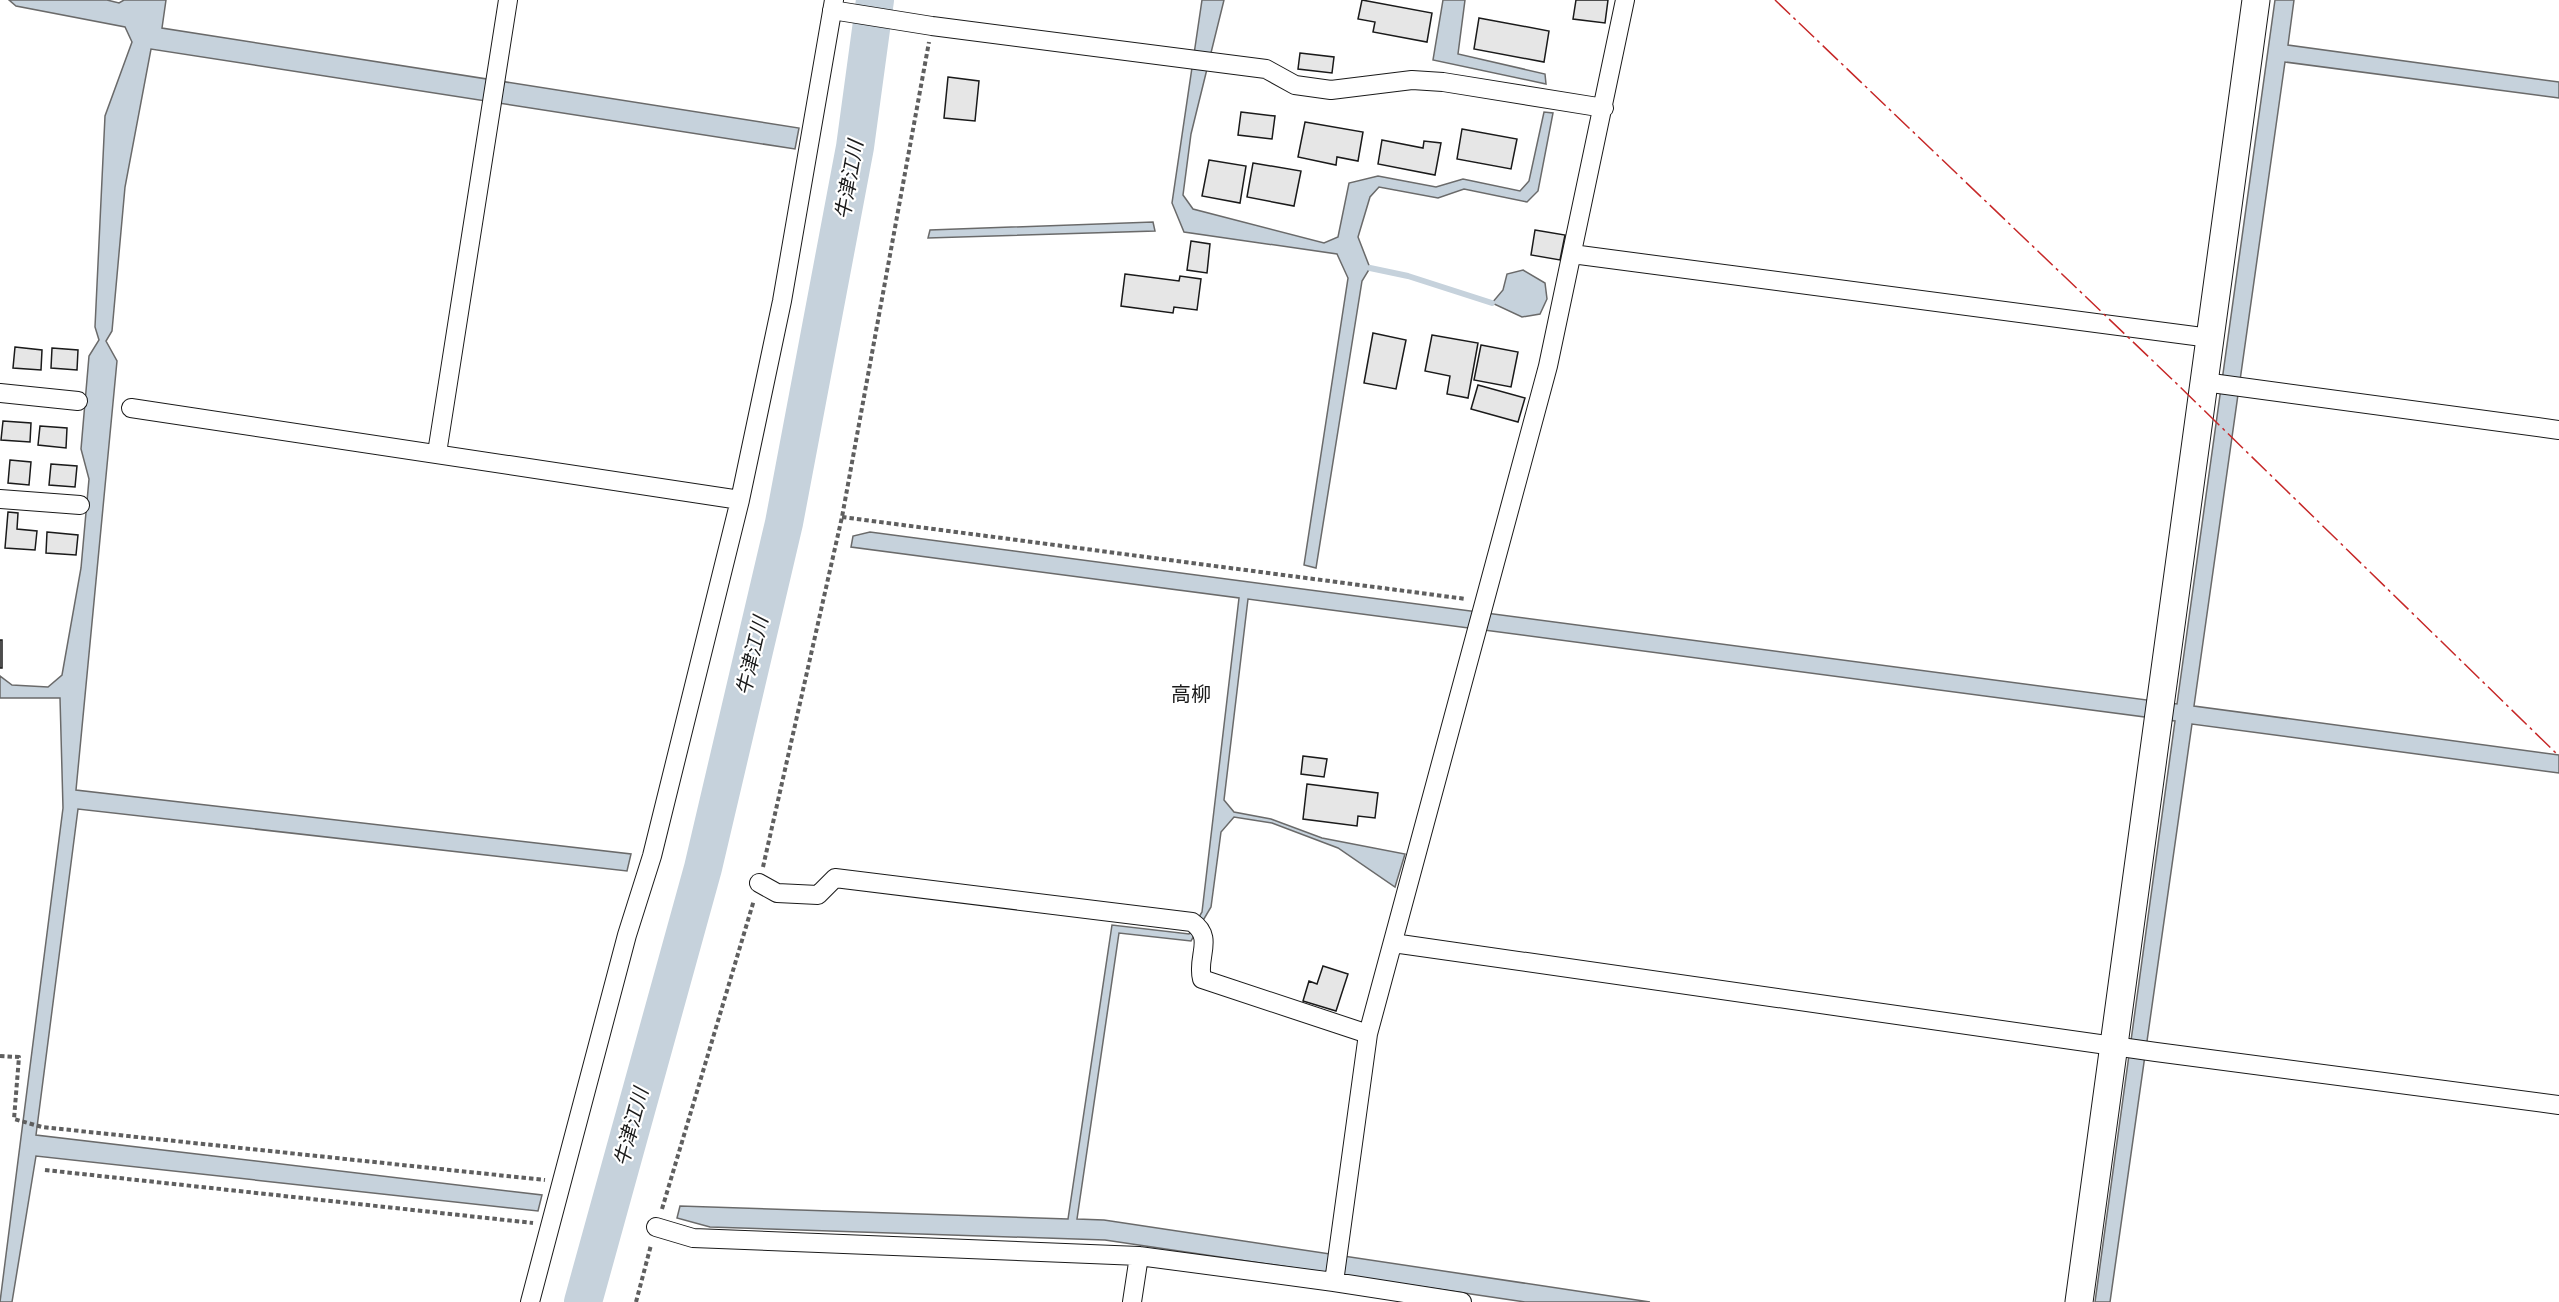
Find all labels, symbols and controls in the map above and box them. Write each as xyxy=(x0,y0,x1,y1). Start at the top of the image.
water label: 牛津江川 xyxy=(831,137,867,221)
water label: 牛津江川 xyxy=(732,613,772,697)
district label: 高柳 xyxy=(1171,683,1211,705)
water label: 牛津江川 xyxy=(610,1084,652,1168)

